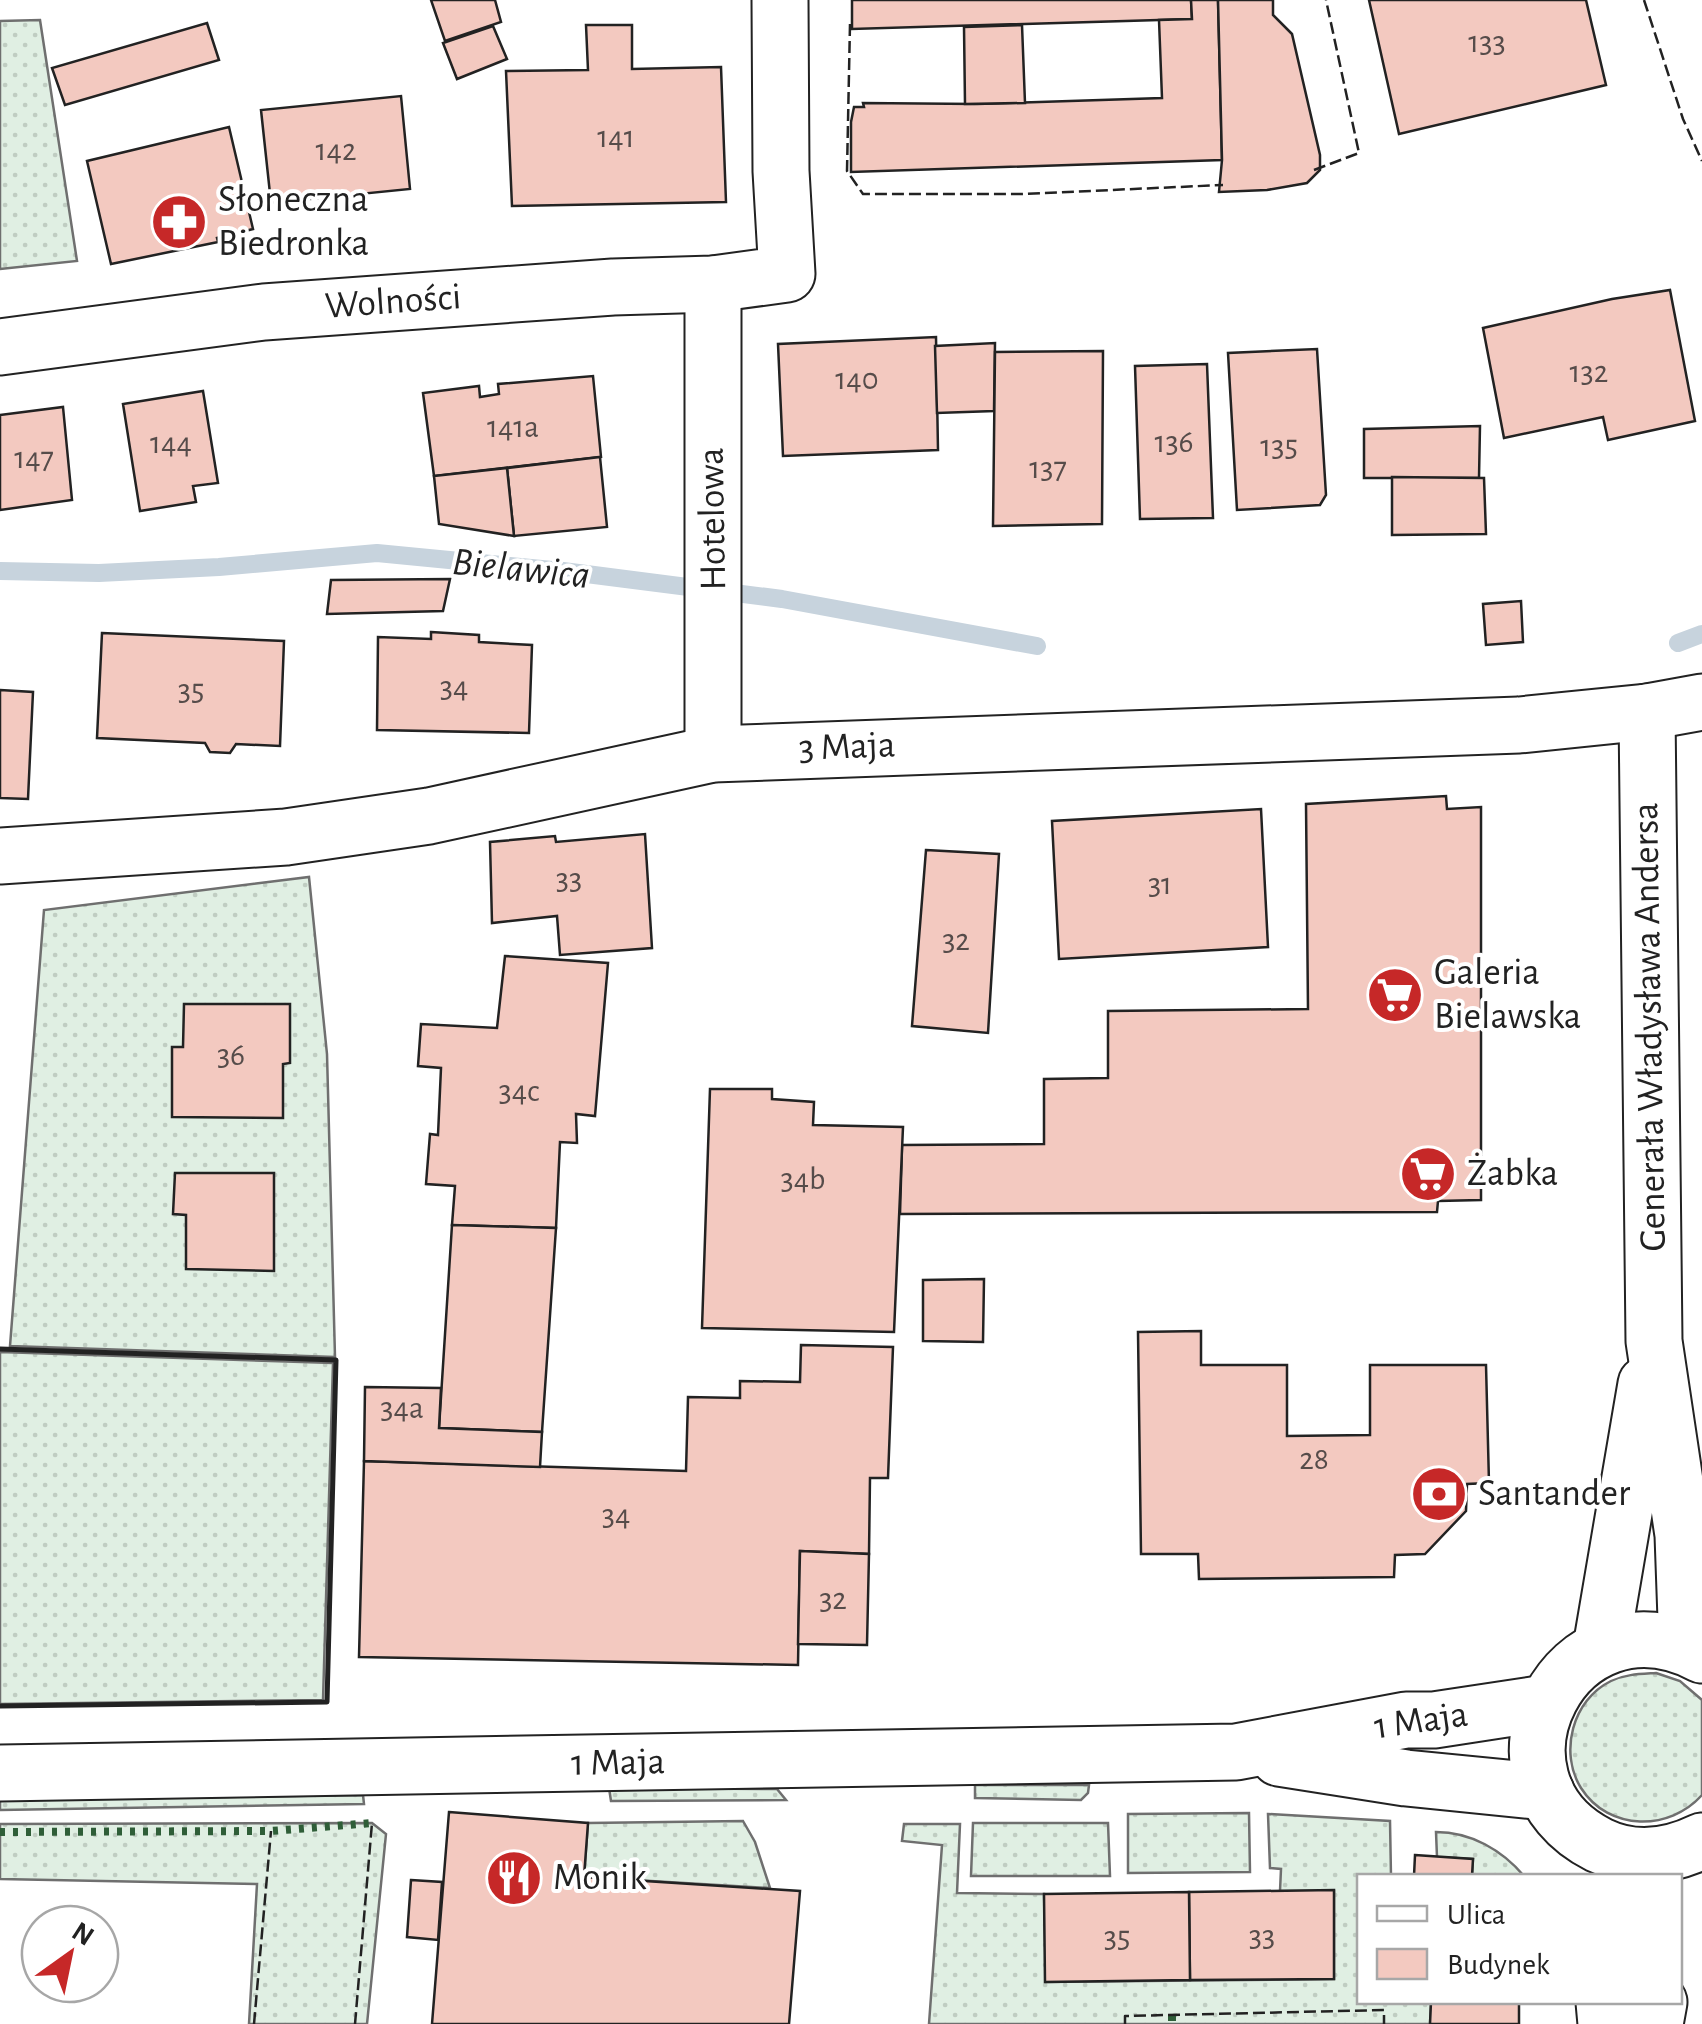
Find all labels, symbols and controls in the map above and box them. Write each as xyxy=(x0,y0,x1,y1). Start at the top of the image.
house number: 133 xyxy=(1468,26,1506,58)
house number: 141 xyxy=(597,121,635,153)
house number: 142 xyxy=(316,134,356,166)
place label: Słoneczna Biedronka xyxy=(218,181,369,263)
pharmacy icon: Słoneczna Biedronka xyxy=(149,192,209,252)
street label: Wolności xyxy=(324,278,462,326)
house number: 132 xyxy=(1570,356,1608,388)
house number: 140 xyxy=(835,363,879,395)
house number: 141a xyxy=(487,411,539,443)
house number: 136 xyxy=(1154,426,1194,458)
house number: 144 xyxy=(150,427,192,459)
house number: 135 xyxy=(1260,430,1298,462)
house number: 147 xyxy=(14,442,54,474)
street label: Hotelowa xyxy=(693,447,733,591)
house number: 137 xyxy=(1029,452,1067,484)
water label: Bielawica xyxy=(450,542,592,596)
house number: 34 xyxy=(440,671,468,703)
house number: 35 xyxy=(178,674,204,706)
street label: 3 Maja xyxy=(798,726,896,768)
street label: Generała Władysława Andersa xyxy=(1627,802,1673,1252)
house number: 33 xyxy=(556,863,582,895)
house number: 31 xyxy=(1148,868,1172,900)
house number: 32 xyxy=(942,924,970,956)
place label: Galeria Bielawska xyxy=(1434,954,1581,1036)
supermarket icon: Galeria Bielawska xyxy=(1365,965,1425,1025)
house number: 36 xyxy=(217,1039,245,1071)
house number: 34c xyxy=(499,1075,539,1107)
supermarket icon: Żabka xyxy=(1398,1144,1458,1204)
place label: Żabka xyxy=(1467,1152,1558,1193)
house number: 34b xyxy=(780,1163,826,1195)
house number: 34a xyxy=(380,1392,424,1424)
house number: 28 xyxy=(1299,1443,1329,1475)
bank icon: Santander xyxy=(1409,1464,1469,1524)
place label: Santander xyxy=(1478,1475,1631,1513)
house number: 34 xyxy=(602,1499,630,1531)
house number: 32 xyxy=(819,1583,847,1615)
street label: 1 Maja xyxy=(1372,1696,1470,1746)
street label: 1 Maja xyxy=(571,1743,665,1783)
restaurant icon: Monik xyxy=(484,1848,544,1908)
place label: Monik xyxy=(553,1859,647,1897)
legend xyxy=(1357,1874,1682,2004)
text: Ulica xyxy=(1447,1900,1506,1930)
north arrow xyxy=(20,1904,120,2004)
text: N xyxy=(67,1918,98,1952)
house number: 33 xyxy=(1249,1920,1275,1952)
house number: 35 xyxy=(1104,1921,1130,1953)
text: Budynek xyxy=(1447,1950,1550,1980)

